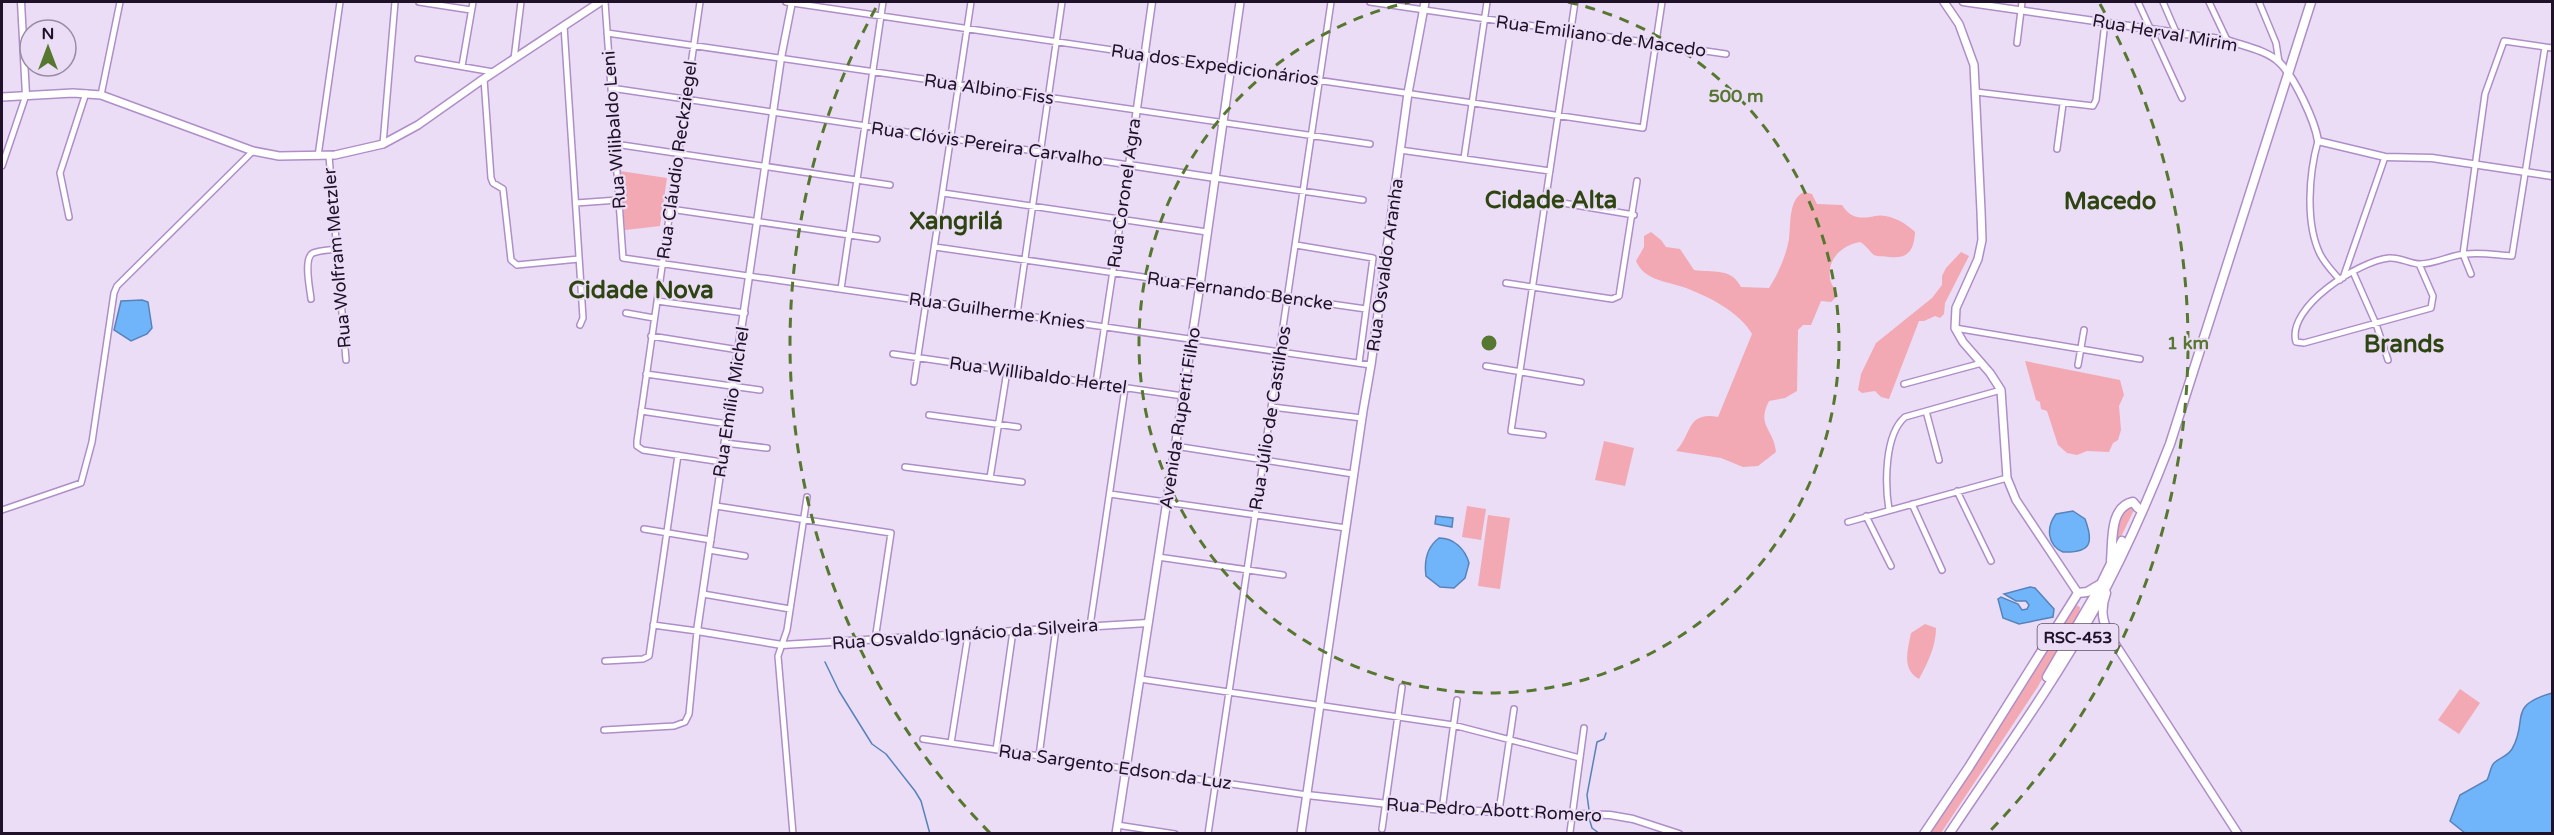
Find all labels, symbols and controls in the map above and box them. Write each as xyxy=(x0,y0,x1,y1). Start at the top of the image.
street label: Rua Herval Mirim xyxy=(2091,9,2239,57)
street label: Rua Emiliano de Macedo xyxy=(1494,10,1708,62)
north arrow xyxy=(18,18,78,78)
text: N xyxy=(42,24,54,44)
street label: Rua dos Expedicionários xyxy=(1110,40,1320,90)
street label: Rua Wilibaldo Leni xyxy=(597,50,631,210)
street label: Rua Cláudio Reckziegel xyxy=(652,59,702,261)
street label: Rua Albino Fiss xyxy=(922,69,1056,109)
text: 500 m xyxy=(1708,85,1764,107)
street label: Rua Clóvis Pereira Carvalho xyxy=(870,117,1105,171)
street label: Rua Coronel Agra xyxy=(1103,117,1145,269)
street label: Rua Wolfram Metzler xyxy=(318,167,356,349)
street label: Rua Osvaldo Aranha xyxy=(1362,177,1408,353)
district label: Cidade Alta xyxy=(1485,186,1617,215)
district label: Macedo xyxy=(2064,187,2156,216)
district label: Xangrilá xyxy=(909,207,1003,236)
street label: Rua Fernando Bencke xyxy=(1145,267,1335,315)
district label: Cidade Nova xyxy=(568,276,714,305)
street label: Rua Guilherme Knies xyxy=(907,288,1087,334)
street label: Rua Júlio de Castilhos xyxy=(1245,324,1295,512)
street label: Rua Emílio Michel xyxy=(708,325,754,479)
street label: Avenida Ruperti Filho xyxy=(1155,325,1205,511)
district label: Brands xyxy=(2364,330,2444,359)
text: 1 km xyxy=(2167,332,2209,354)
centre of rings xyxy=(1479,333,1499,353)
street label: Rua Willibaldo Hertel xyxy=(948,352,1128,398)
street label: Rua Osvaldo Ignácio da Silveira xyxy=(831,614,1099,654)
road number: RSC-453 xyxy=(2038,624,2118,650)
street label: Rua Sargento Edson da Luz xyxy=(997,740,1233,794)
street label: Rua Pedro Abott Romero xyxy=(1385,793,1603,827)

